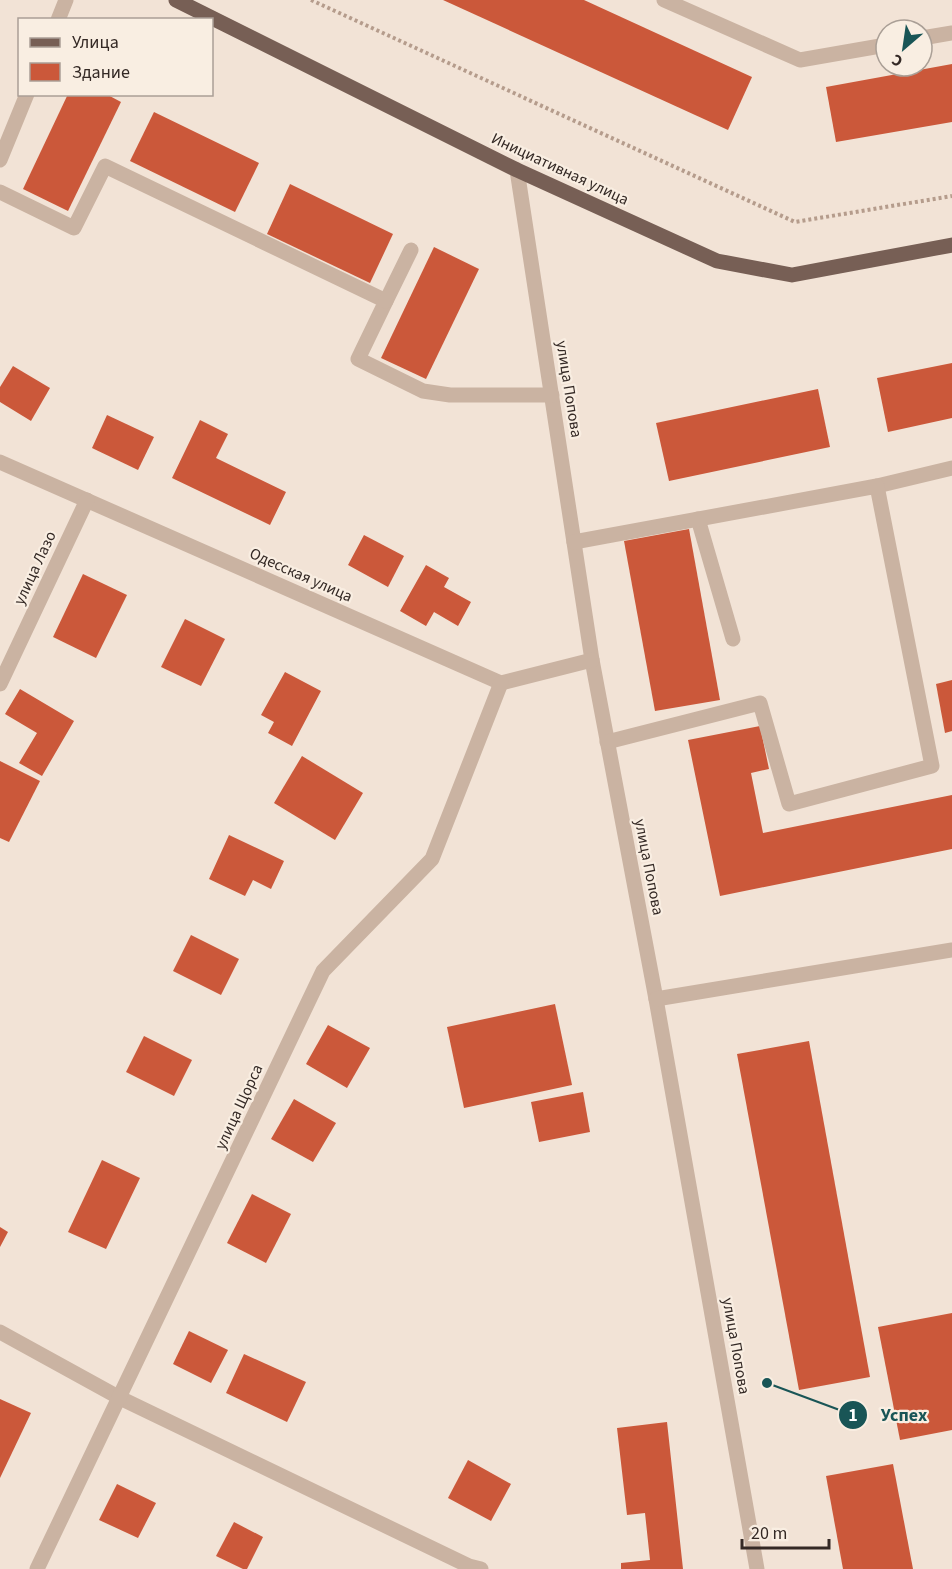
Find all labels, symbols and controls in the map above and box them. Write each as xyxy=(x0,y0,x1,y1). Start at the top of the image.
legend xyxy=(18,18,213,96)
north arrow xyxy=(874,18,934,78)
text: Улица xyxy=(72,30,119,55)
text: С xyxy=(888,48,907,72)
text: Здание xyxy=(72,60,130,85)
street label: Инициативная улица xyxy=(488,127,632,211)
street label: улица Попова xyxy=(550,339,588,439)
street label: улица Лазо xyxy=(8,527,62,609)
street label: Одесская улица xyxy=(246,542,356,608)
street label: улица Попова xyxy=(629,817,669,917)
street label: улица Щорса xyxy=(210,1061,268,1153)
street label: улица Попова xyxy=(717,1296,755,1396)
callout: Успех xyxy=(838,1397,939,1433)
text: 1 xyxy=(848,1403,858,1428)
text: Успех xyxy=(881,1403,927,1428)
scale bar xyxy=(742,1512,829,1550)
text: 20 m xyxy=(751,1521,787,1546)

